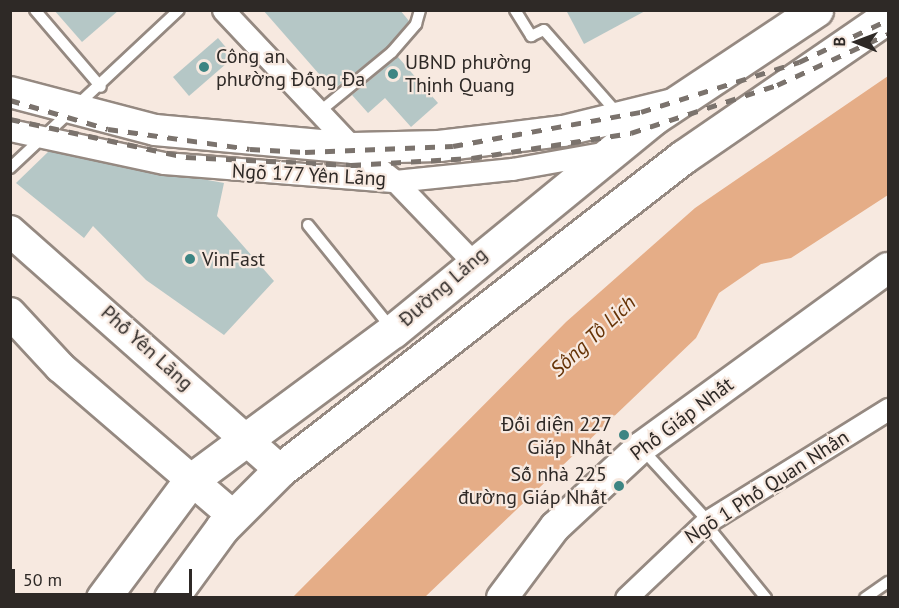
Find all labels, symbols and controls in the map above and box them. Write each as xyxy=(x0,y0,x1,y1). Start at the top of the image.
north arrow xyxy=(827,12,887,72)
text: B xyxy=(829,37,849,47)
place label: Công an phường Đống Đa xyxy=(216,44,365,91)
place label: UBND phường Thịnh Quang xyxy=(405,51,532,98)
marker: Công an phường Đống Đa xyxy=(197,60,211,74)
marker: UBND phường Thịnh Quang xyxy=(386,67,400,81)
street label: Ngõ 177 Yên Lãng xyxy=(230,159,388,191)
street label: Đường Láng xyxy=(394,242,492,332)
place label: VinFast xyxy=(202,247,265,271)
marker: VinFast xyxy=(183,252,197,266)
water label: Sông Tô Lịch xyxy=(545,290,641,382)
street label: Phố Yên Lãng xyxy=(96,300,198,396)
street label: Phố Giáp Nhất xyxy=(626,372,738,466)
place label: Đối diện 227 Giáp Nhất xyxy=(501,412,612,459)
street label: Ngõ 1 Phố Quan Nhân xyxy=(681,425,853,549)
marker: Đối diện 227 Giáp Nhất xyxy=(617,428,631,442)
place label: Số nhà 225 đường Giáp Nhất xyxy=(458,462,607,509)
marker: Số nhà 225 đường Giáp Nhất xyxy=(612,479,626,493)
scale bar xyxy=(15,557,195,595)
text: 50 m xyxy=(23,568,62,591)

